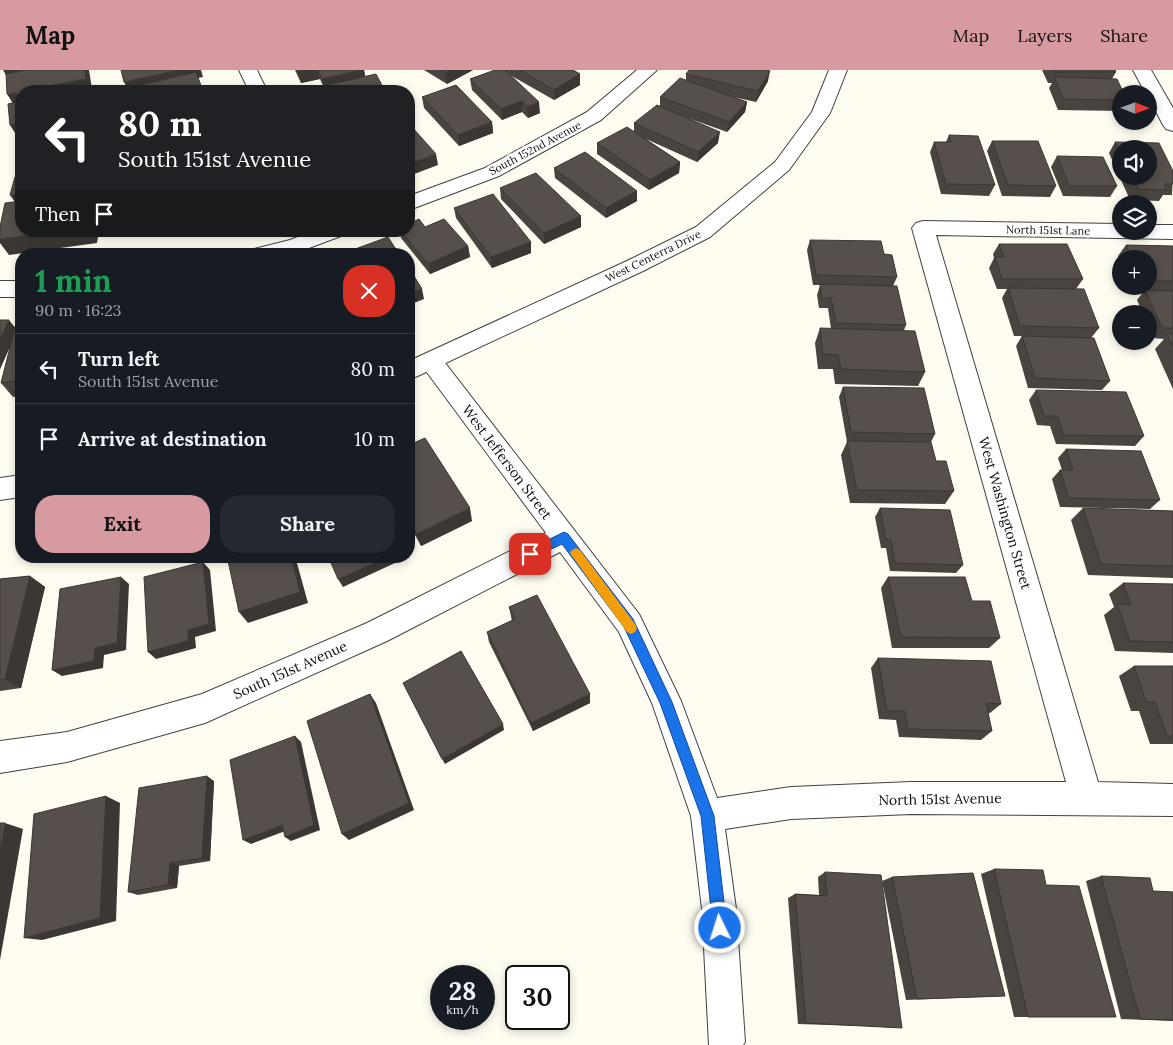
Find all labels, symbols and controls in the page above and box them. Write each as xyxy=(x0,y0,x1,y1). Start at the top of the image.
text: Map xyxy=(25,20,75,51)
text: Map xyxy=(953,24,989,47)
text: Layers xyxy=(1017,24,1072,47)
text: Share xyxy=(1100,24,1148,47)
north arrow xyxy=(1112,85,1158,130)
map controls xyxy=(1112,85,1157,350)
text: 80 m xyxy=(118,101,202,146)
icon: left xyxy=(35,105,100,170)
street label: South 152nd Avenue xyxy=(487,118,584,178)
button: sound xyxy=(1112,140,1157,185)
text: South 151st Avenue xyxy=(118,145,311,173)
button: layers xyxy=(1112,195,1157,240)
icon: arrive xyxy=(90,200,118,228)
text: Then xyxy=(35,202,80,226)
street label: North 151st Lane xyxy=(1006,222,1090,238)
street label: West Centerra Drive xyxy=(603,227,703,285)
button: + xyxy=(1112,250,1157,295)
text: 1 min xyxy=(35,262,112,300)
button: close xyxy=(343,265,395,317)
text: 90 m · 16:23 xyxy=(35,300,121,320)
button: − xyxy=(1112,305,1157,350)
text: Turn left xyxy=(78,347,159,371)
icon: left xyxy=(35,355,63,383)
text: 80 m xyxy=(351,357,395,381)
text: South 151st Avenue xyxy=(78,371,218,391)
street label: West Jefferson Street xyxy=(458,401,556,523)
icon: arrive xyxy=(35,425,63,453)
text: Arrive at destination xyxy=(78,427,267,451)
text: 10 m xyxy=(354,427,395,451)
street label: West Washington Street xyxy=(975,435,1036,592)
button: Exit xyxy=(35,495,210,553)
button: Share xyxy=(220,495,395,553)
pin xyxy=(509,533,551,575)
icon: arrive xyxy=(516,540,544,568)
street label: South 151st Avenue xyxy=(230,637,350,703)
street label: North 151st Avenue xyxy=(878,789,1002,809)
position arrow xyxy=(693,901,745,953)
speed limit sign: 30 xyxy=(505,965,570,1030)
text: 28 xyxy=(449,975,476,1007)
text: km/h xyxy=(446,1002,479,1017)

